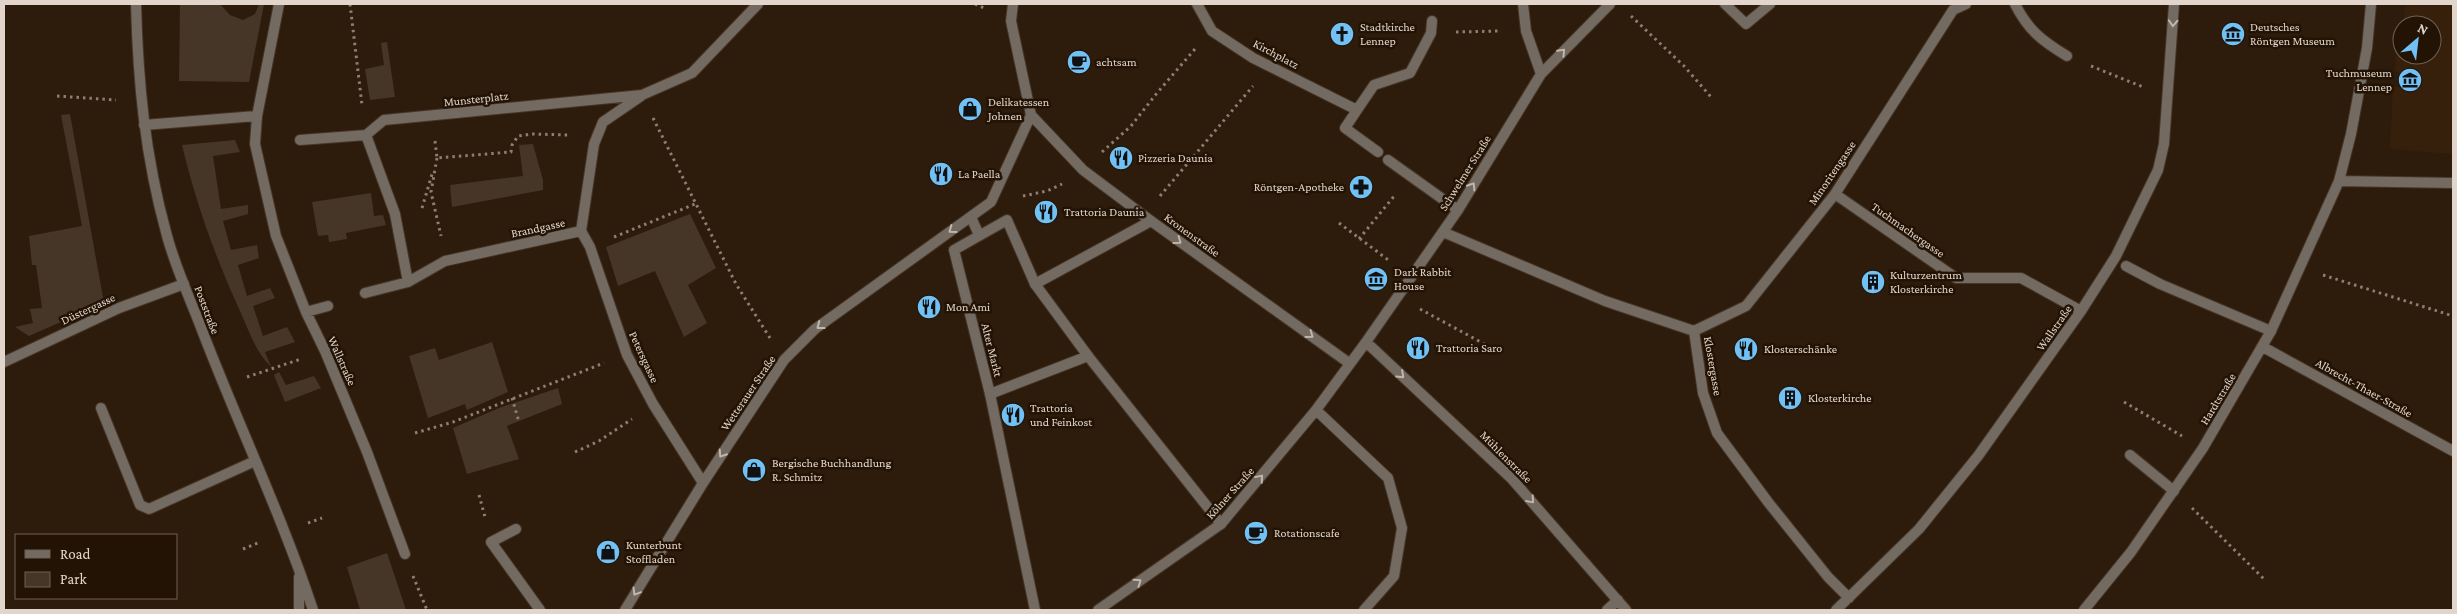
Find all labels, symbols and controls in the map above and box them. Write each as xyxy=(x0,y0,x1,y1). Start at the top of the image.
north arrow xyxy=(2392,15,2442,65)
one-way arrow xyxy=(2168,19,2179,27)
text: N xyxy=(2415,19,2431,38)
place label: Stadtkirche Lennep xyxy=(1360,20,1415,48)
place label: Deutsches Röntgen Museum xyxy=(2250,20,2335,48)
church icon: Stadtkirche Lennep xyxy=(1329,21,1355,47)
museum icon: Deutsches Röntgen Museum xyxy=(2220,21,2246,47)
street label: Kirchplatz xyxy=(1251,36,1301,72)
cafe icon: achtsam xyxy=(1066,49,1092,75)
one-way arrow xyxy=(1557,49,1566,58)
place label: achtsam xyxy=(1096,55,1137,69)
place label: Tuchmuseum Lennep xyxy=(2326,66,2392,94)
museum icon: Tuchmuseum Lennep xyxy=(2397,67,2423,93)
street label: Munsterplatz xyxy=(443,89,509,109)
place label: Delikatessen Johnen xyxy=(987,95,1050,123)
shop icon: Delikatessen Johnen xyxy=(957,96,983,122)
street label: Schwelmer Straße xyxy=(1436,133,1494,213)
street label: Minoritengasse xyxy=(1805,138,1859,208)
restaurant icon: Pizzeria Daunia xyxy=(1108,145,1134,171)
place label: Pizzeria Daunia xyxy=(1138,151,1213,165)
restaurant icon: La Paella xyxy=(928,161,954,187)
place label: La Paella xyxy=(958,167,1001,181)
pharmacy icon: Röntgen-Apotheke xyxy=(1348,174,1374,200)
place label: Röntgen-Apotheke xyxy=(1254,180,1344,194)
one-way arrow xyxy=(1466,183,1475,192)
restaurant icon: Trattoria Daunia xyxy=(1033,199,1059,225)
street label: Tuchmachergasse xyxy=(1869,200,1947,260)
place label: Trattoria Daunia xyxy=(1064,205,1145,219)
street label: Kronenstraße xyxy=(1161,210,1223,260)
street label: Brandgasse xyxy=(510,215,566,241)
one-way arrow xyxy=(949,225,958,233)
one-way arrow xyxy=(1172,235,1182,244)
place label: Dark Rabbit House xyxy=(1394,265,1452,293)
museum icon: Dark Rabbit House xyxy=(1363,266,1389,292)
place label: Kulturzentrum Klosterkirche xyxy=(1890,268,1962,296)
building icon: Kulturzentrum Klosterkirche xyxy=(1860,269,1886,295)
street label: Poststraße xyxy=(191,284,223,336)
street label: Düstergasse xyxy=(59,290,117,328)
restaurant icon: Mon Ami xyxy=(916,294,942,320)
place label: Mon Ami xyxy=(946,300,990,314)
street label: Wallstraße xyxy=(2033,302,2075,354)
one-way arrow xyxy=(817,320,826,328)
street label: Alter Markt xyxy=(979,322,1006,379)
street label: Petersgasse xyxy=(626,329,662,385)
one-way arrow xyxy=(1304,330,1313,338)
street label: Wallstraße xyxy=(325,334,359,388)
restaurant icon: Trattoria Saro xyxy=(1405,335,1431,361)
street label: Klostergasse xyxy=(1701,335,1725,397)
restaurant icon: Klosterschänke xyxy=(1733,336,1759,362)
place label: Trattoria Saro xyxy=(1436,341,1502,355)
place label: Klosterschänke xyxy=(1764,342,1837,356)
street label: Wetterauer Straße xyxy=(718,353,778,433)
street label: Albrecht-Thaer-Straße xyxy=(2313,356,2415,420)
one-way arrow xyxy=(1396,369,1405,378)
street label: Hardtstraße xyxy=(2197,371,2239,427)
building icon: Klosterkirche xyxy=(1777,385,1803,411)
place label: Klosterkirche xyxy=(1808,391,1872,405)
place label: Trattoria und Feinkost xyxy=(1030,401,1093,429)
restaurant icon: Trattoria und Feinkost xyxy=(1000,402,1026,428)
street label: Mühlenstraße xyxy=(1477,428,1535,486)
one-way arrow xyxy=(719,448,728,458)
place label: Bergische Buchhandlung R. Schmitz xyxy=(772,456,891,484)
shop icon: Bergische Buchhandlung R. Schmitz xyxy=(741,457,767,483)
street label: Kölner Straße xyxy=(1203,464,1257,522)
one-way arrow xyxy=(1254,474,1263,483)
one-way arrow xyxy=(1525,495,1534,504)
cafe icon: Rotationscafe xyxy=(1243,520,1269,546)
place label: Rotationscafe xyxy=(1274,526,1339,540)
legend xyxy=(15,534,178,599)
place label: Kunterbunt Stoffladen xyxy=(626,538,683,566)
shop icon: Kunterbunt Stoffladen xyxy=(595,539,621,565)
text: Road xyxy=(60,546,91,562)
text: Park xyxy=(60,571,87,587)
one-way arrow xyxy=(1132,579,1141,588)
one-way arrow xyxy=(633,587,643,596)

